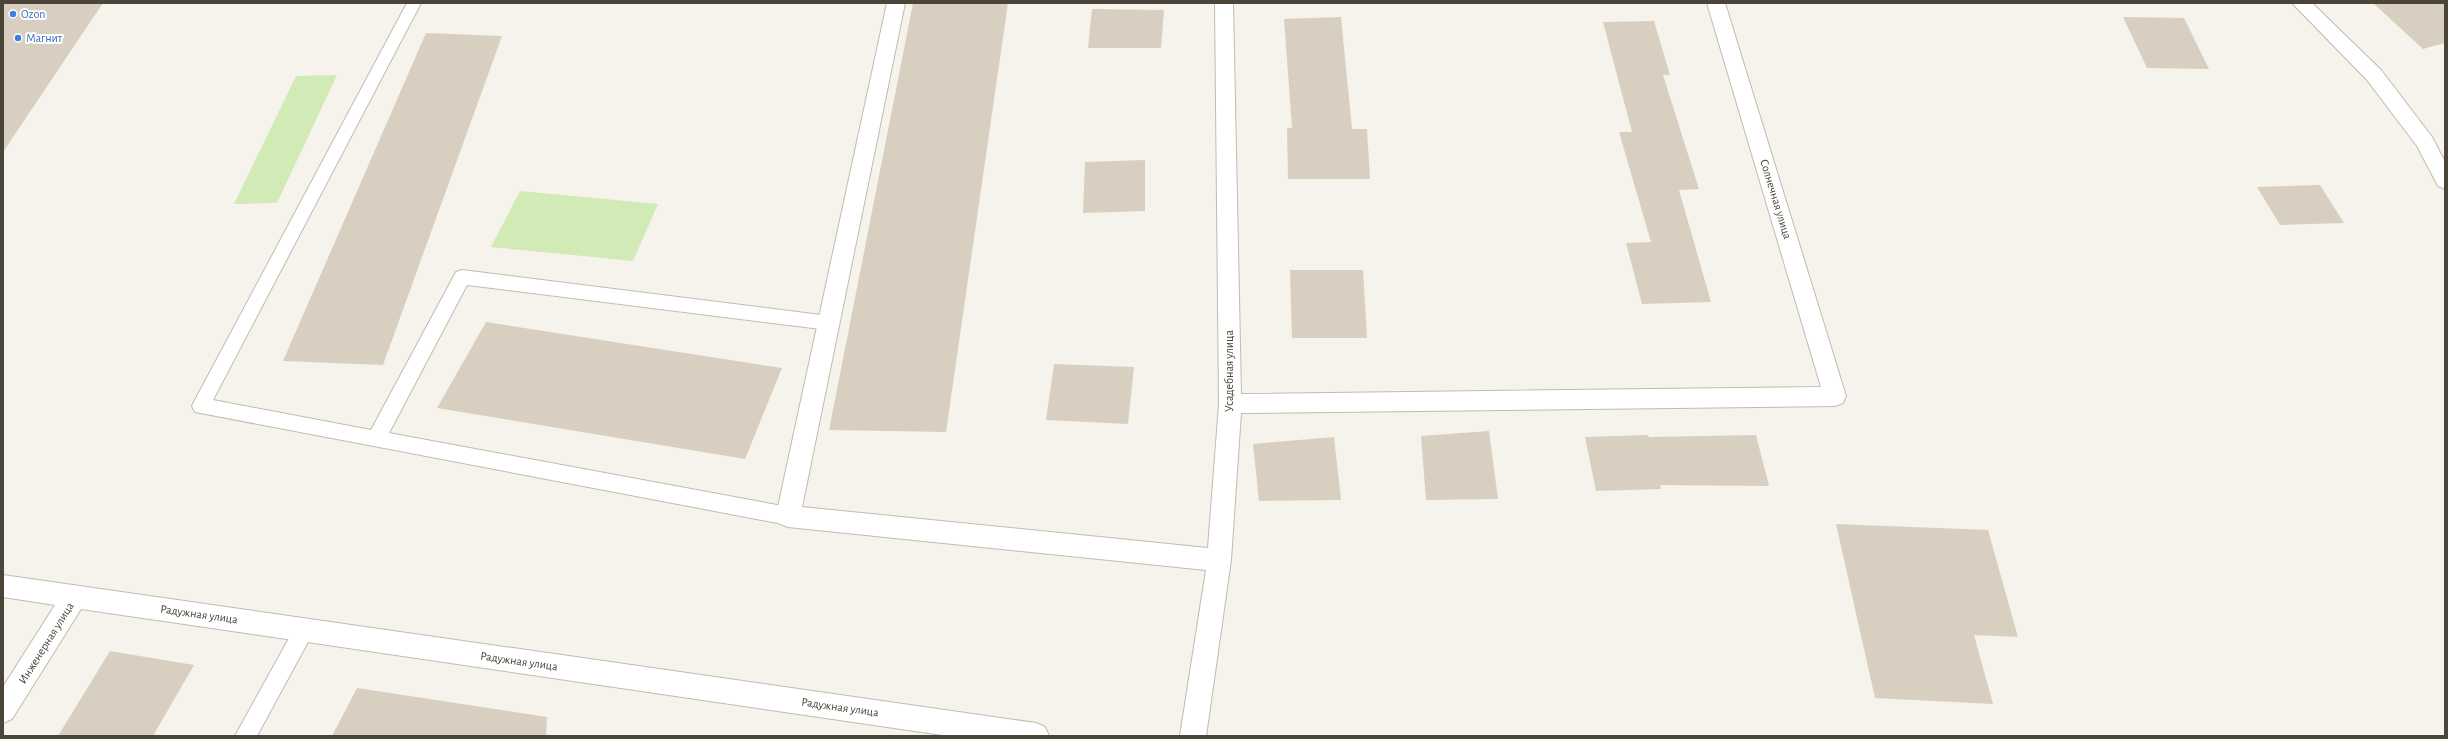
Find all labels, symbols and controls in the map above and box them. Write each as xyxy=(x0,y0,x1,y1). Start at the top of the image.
place label: Ozon xyxy=(21,8,45,20)
marker: Ozon xyxy=(8,9,18,19)
place label: Магнит xyxy=(26,32,63,44)
marker: Магнит xyxy=(13,33,23,43)
street label: Солнечная улица xyxy=(1757,158,1794,241)
street label: Усадебная улица xyxy=(1223,330,1236,412)
street label: Инженерная улица xyxy=(16,600,77,686)
street label: Радужная улица xyxy=(159,603,239,626)
street label: Радужная улица xyxy=(479,650,559,673)
street label: Радужная улица xyxy=(800,696,880,719)

